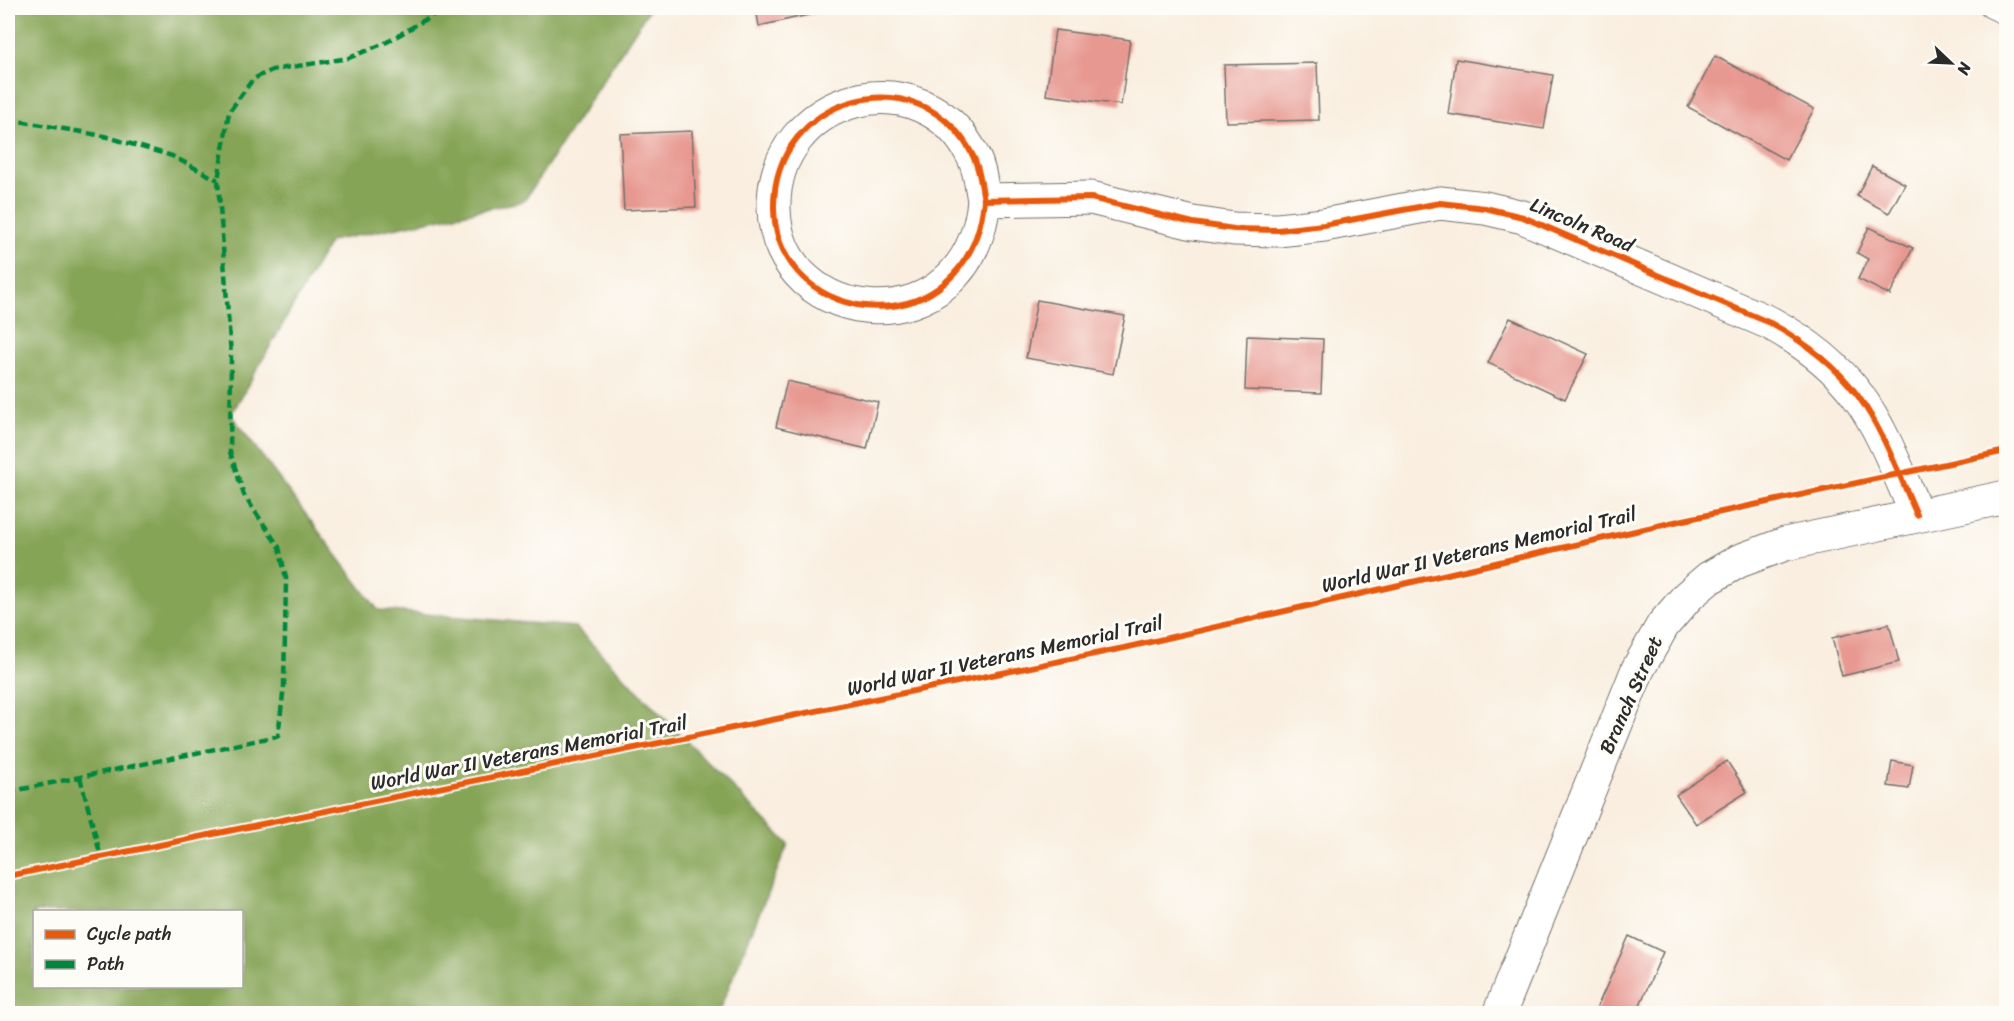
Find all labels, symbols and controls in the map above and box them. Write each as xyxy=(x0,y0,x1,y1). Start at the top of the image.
north arrow xyxy=(1921,33,1981,93)
text: N xyxy=(1948,57,1980,80)
street label: Lincoln Road xyxy=(1525,187,1641,263)
street label: World War II Veterans Memorial Trail xyxy=(1318,497,1640,603)
street label: World War II Veterans Memorial Trail xyxy=(844,605,1167,707)
street label: Branch Street xyxy=(1589,630,1673,760)
street label: World War II Veterans Memorial Trail xyxy=(367,705,691,801)
legend xyxy=(33,910,243,988)
text: Cycle path xyxy=(87,918,171,950)
text: Path xyxy=(87,948,124,980)

